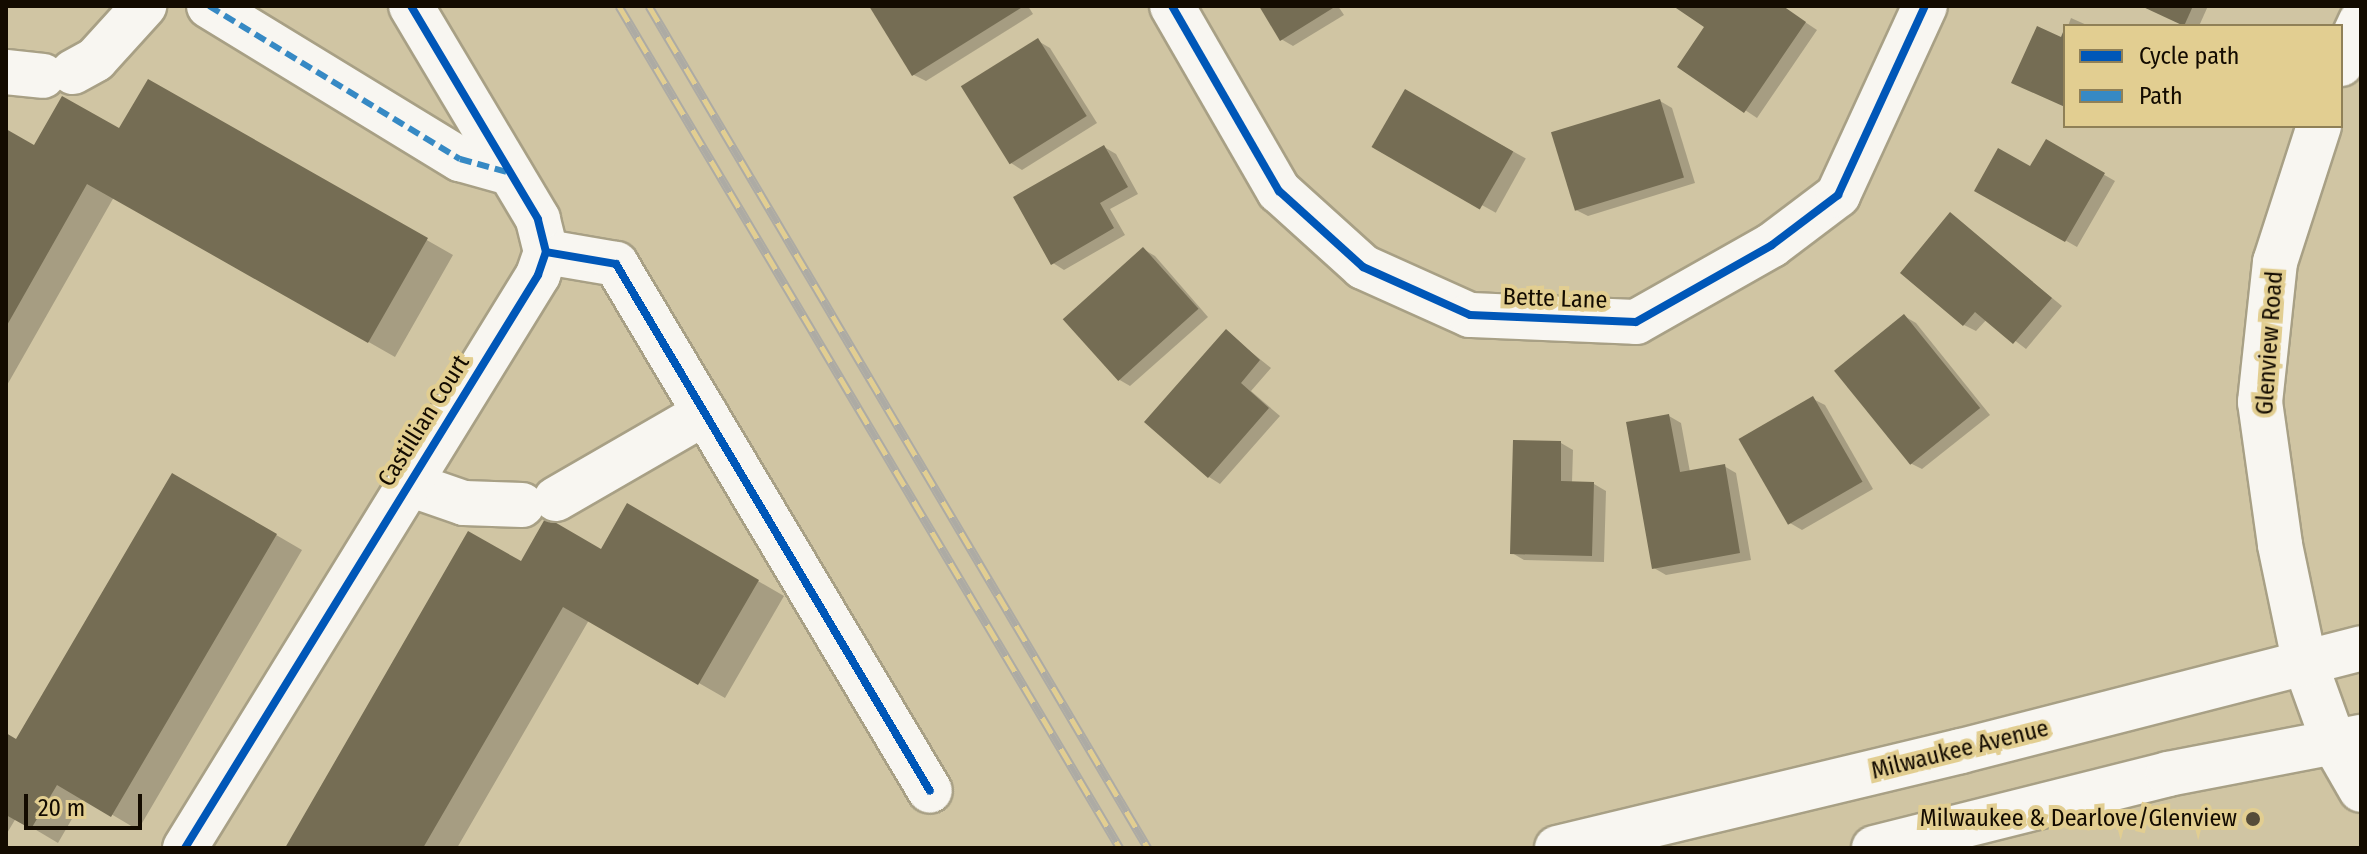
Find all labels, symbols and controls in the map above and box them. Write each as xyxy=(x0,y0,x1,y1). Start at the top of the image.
legend xyxy=(2063,24,2343,128)
text: Cycle path xyxy=(2139,42,2239,70)
text: Path xyxy=(2139,82,2183,110)
street label: Glenview Road xyxy=(2251,270,2289,416)
street label: Bette Lane xyxy=(1502,283,1608,315)
street label: Castillian Court xyxy=(372,350,476,492)
street label: Milwaukee Avenue xyxy=(1868,714,2052,786)
scale bar xyxy=(28,778,146,828)
text: 20 m xyxy=(38,794,85,822)
place label: Milwaukee & Dearlove/Glenview xyxy=(1920,805,2237,833)
marker: Milwaukee & Dearlove/Glenview xyxy=(2244,810,2262,828)

